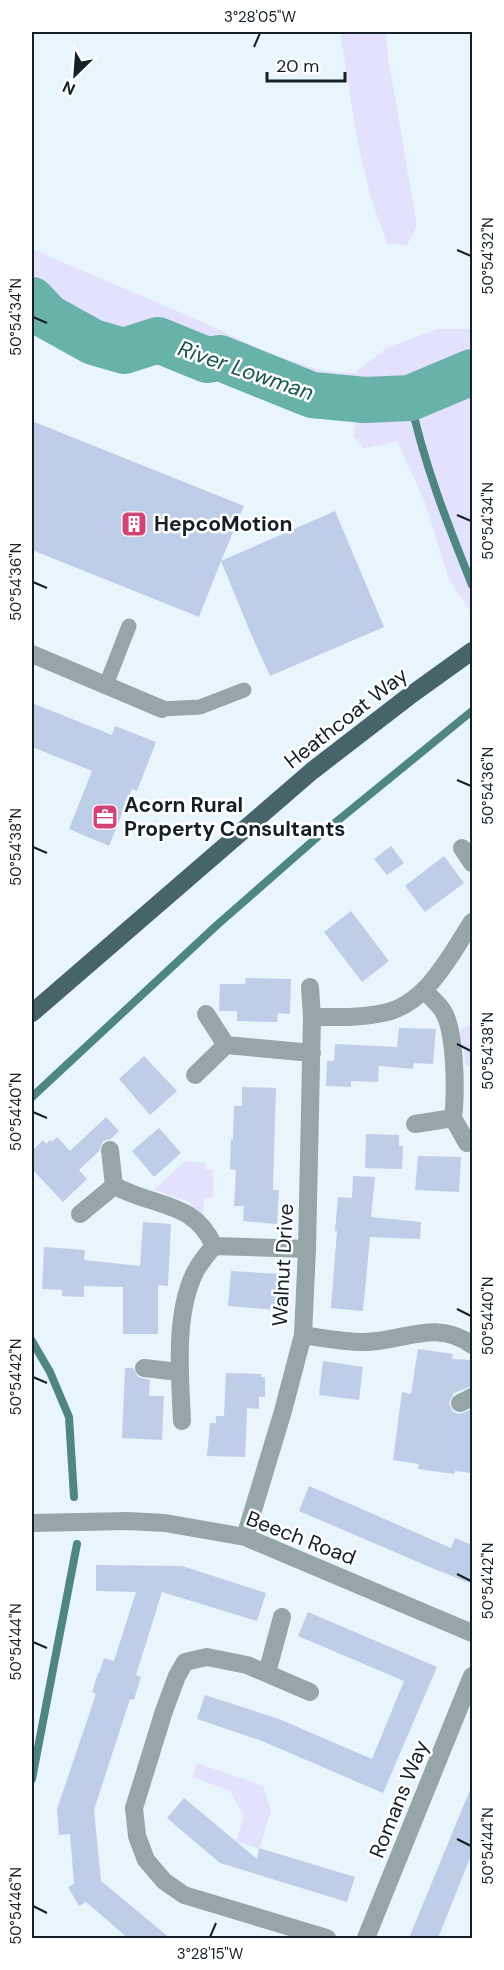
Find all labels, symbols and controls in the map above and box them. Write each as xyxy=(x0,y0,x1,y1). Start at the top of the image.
text: 3°28'05"W xyxy=(224,7,296,27)
north arrow xyxy=(45,45,105,105)
scale bar xyxy=(267,45,345,83)
text: 20 m xyxy=(276,54,319,78)
text: N xyxy=(59,76,79,100)
text: 50°54'32"N xyxy=(478,217,498,295)
text: 50°54'34"N xyxy=(6,278,26,356)
water label: River Lowman xyxy=(174,334,318,407)
text: 50°54'34"N xyxy=(478,482,498,560)
building icon: HepcoMotion xyxy=(119,509,149,539)
place label: HepcoMotion xyxy=(154,510,293,538)
text: 50°54'36"N xyxy=(6,543,26,621)
street label: Heathcoat Way xyxy=(279,661,414,775)
text: 50°54'36"N xyxy=(478,747,498,825)
place label: Acorn Rural Property Consultants xyxy=(124,791,345,843)
office icon: Acorn Rural Property Consultants xyxy=(90,802,120,832)
text: 50°54'38"N xyxy=(6,808,26,886)
text: 50°54'38"N xyxy=(478,1012,498,1090)
text: 50°54'40"N xyxy=(6,1073,26,1151)
street label: Walnut Drive xyxy=(266,1203,300,1327)
text: 50°54'40"N xyxy=(478,1277,498,1355)
text: 50°54'42"N xyxy=(6,1339,26,1415)
street label: Beech Road xyxy=(242,1504,360,1572)
text: 50°54'42"N xyxy=(478,1543,498,1619)
text: 50°54'44"N xyxy=(6,1603,26,1681)
street label: Romans Way xyxy=(363,1736,435,1862)
text: 50°54'44"N xyxy=(478,1807,498,1885)
text: 50°54'46"N xyxy=(6,1867,26,1945)
text: 3°28'15"W xyxy=(177,1944,244,1964)

